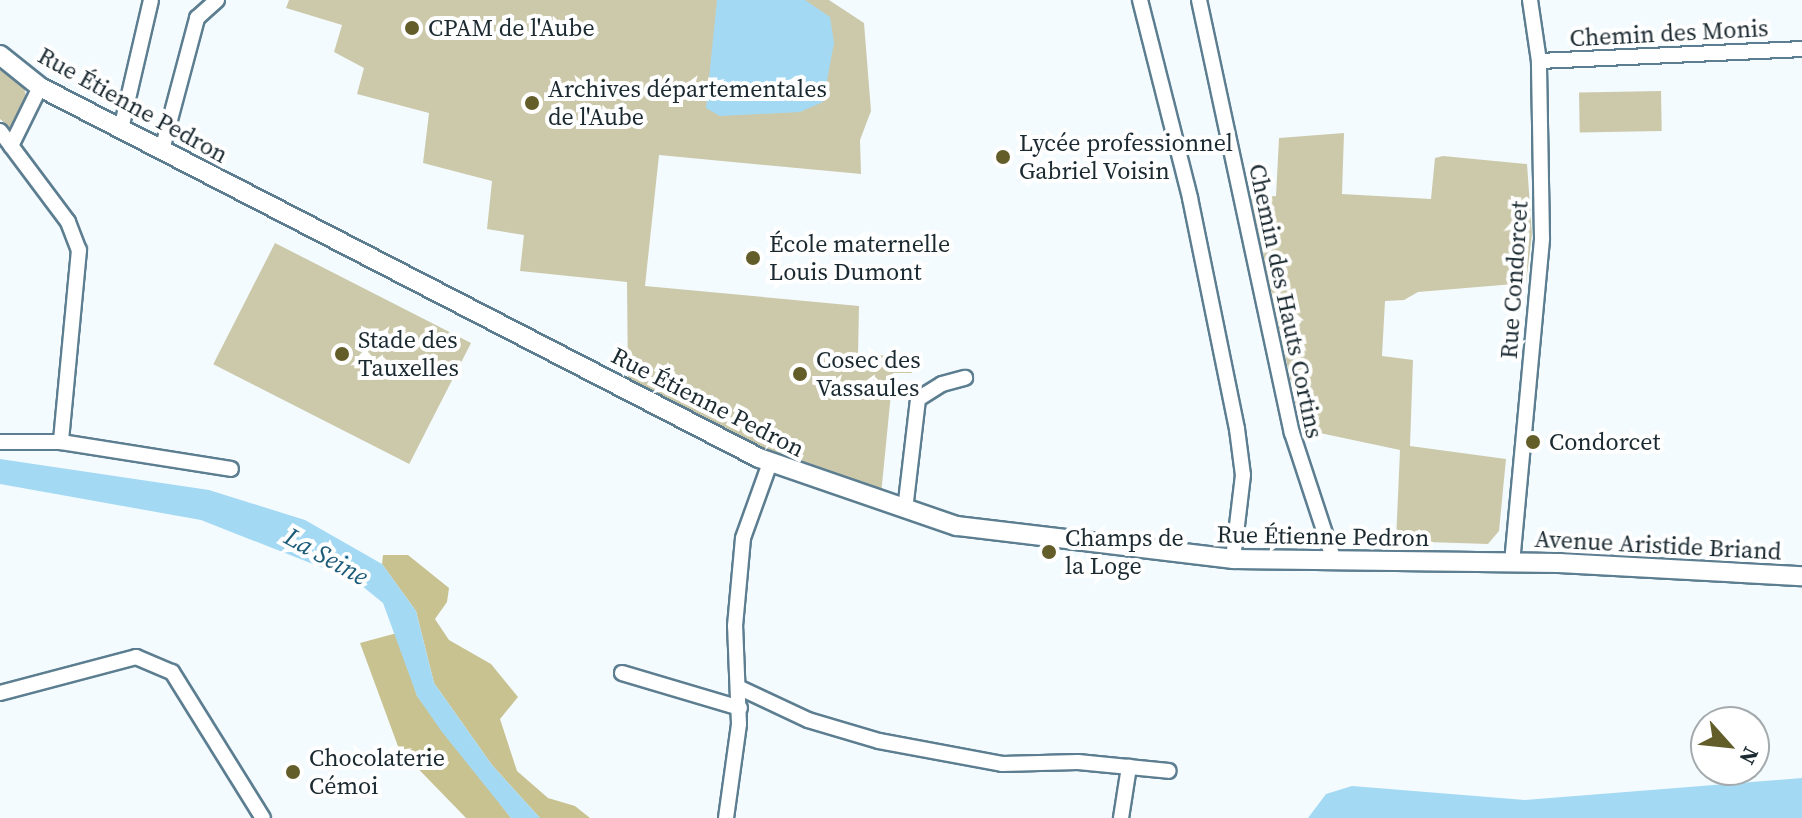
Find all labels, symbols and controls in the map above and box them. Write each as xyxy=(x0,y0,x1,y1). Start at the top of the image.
street label: Chemin des Monis xyxy=(1569,13,1769,53)
place label: CPAM de l'Aube xyxy=(428,14,595,42)
marker: CPAM de l'Aube xyxy=(403,19,421,37)
street label: Rue Étienne Pedron xyxy=(33,41,233,169)
place label: Archives départementales de l'Aube xyxy=(548,75,827,131)
marker: Archives départementales de l'Aube xyxy=(523,94,541,112)
place label: Lycée professionnel Gabriel Voisin xyxy=(1019,129,1233,185)
marker: Lycée professionnel Gabriel Voisin xyxy=(994,148,1012,166)
street label: Chemin des Hauts Cortins xyxy=(1243,161,1329,441)
street label: Rue Condorcet xyxy=(1494,200,1534,360)
place label: École maternelle Louis Dumont xyxy=(769,230,950,286)
marker: École maternelle Louis Dumont xyxy=(744,249,762,267)
place label: Stade des Tauxelles xyxy=(358,326,459,382)
street label: Rue Étienne Pedron xyxy=(607,341,809,463)
marker: Stade des Tauxelles xyxy=(333,345,351,363)
place label: Cosec des Vassaules xyxy=(816,346,921,402)
marker: Cosec des Vassaules xyxy=(791,365,809,383)
place label: Condorcet xyxy=(1549,428,1660,456)
marker: Condorcet xyxy=(1524,433,1542,451)
street label: Rue Étienne Pedron xyxy=(1216,520,1430,552)
water label: La Seine xyxy=(279,521,373,593)
place label: Champs de la Loge xyxy=(1065,524,1184,580)
street label: Avenue Aristide Briand xyxy=(1534,524,1782,566)
marker: Champs de la Loge xyxy=(1040,543,1058,561)
north arrow xyxy=(1690,706,1770,786)
text: N xyxy=(1733,742,1767,770)
place label: Chocolaterie Cémoi xyxy=(309,744,445,800)
marker: Chocolaterie Cémoi xyxy=(284,763,302,781)

